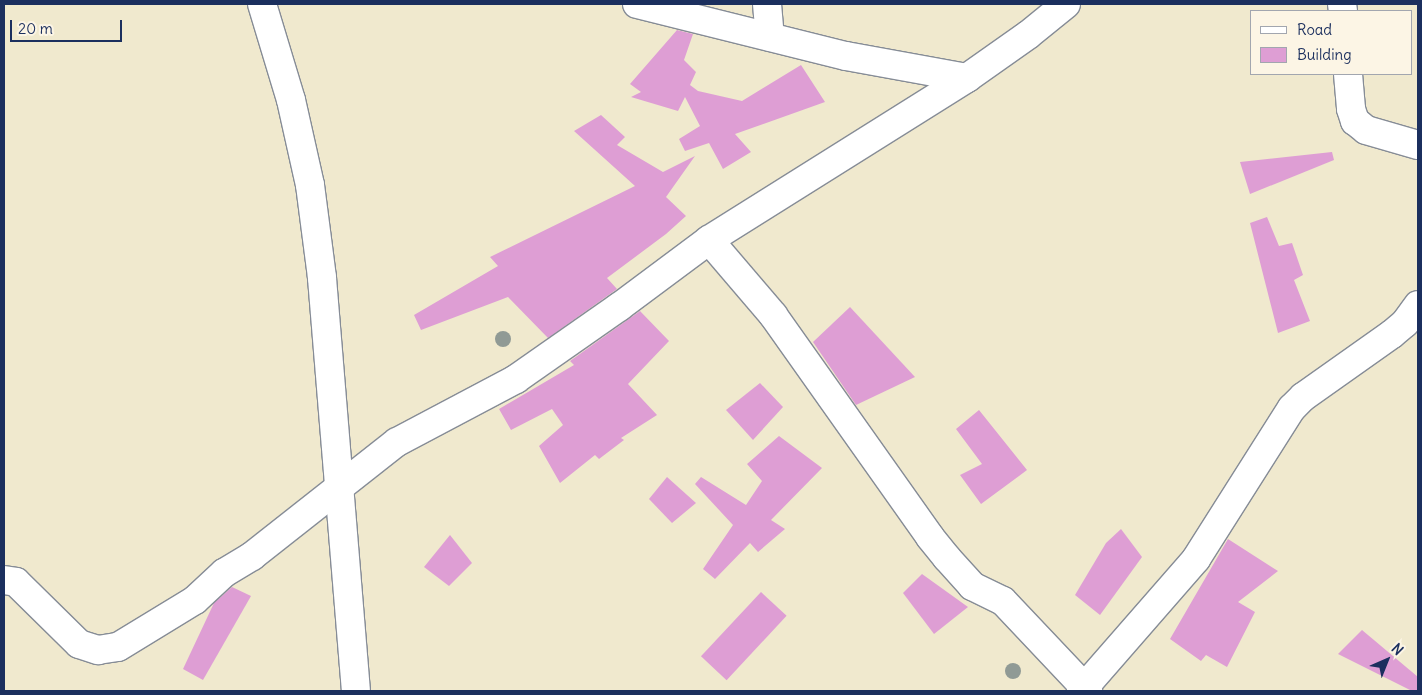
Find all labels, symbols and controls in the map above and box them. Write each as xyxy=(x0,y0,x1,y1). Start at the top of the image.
scale bar xyxy=(12,10,125,42)
legend xyxy=(1250,10,1412,75)
text: 20 m xyxy=(18,19,53,38)
text: Road xyxy=(1297,20,1332,39)
text: Building xyxy=(1297,45,1352,64)
north arrow xyxy=(1362,635,1412,685)
text: N xyxy=(1388,639,1407,659)

